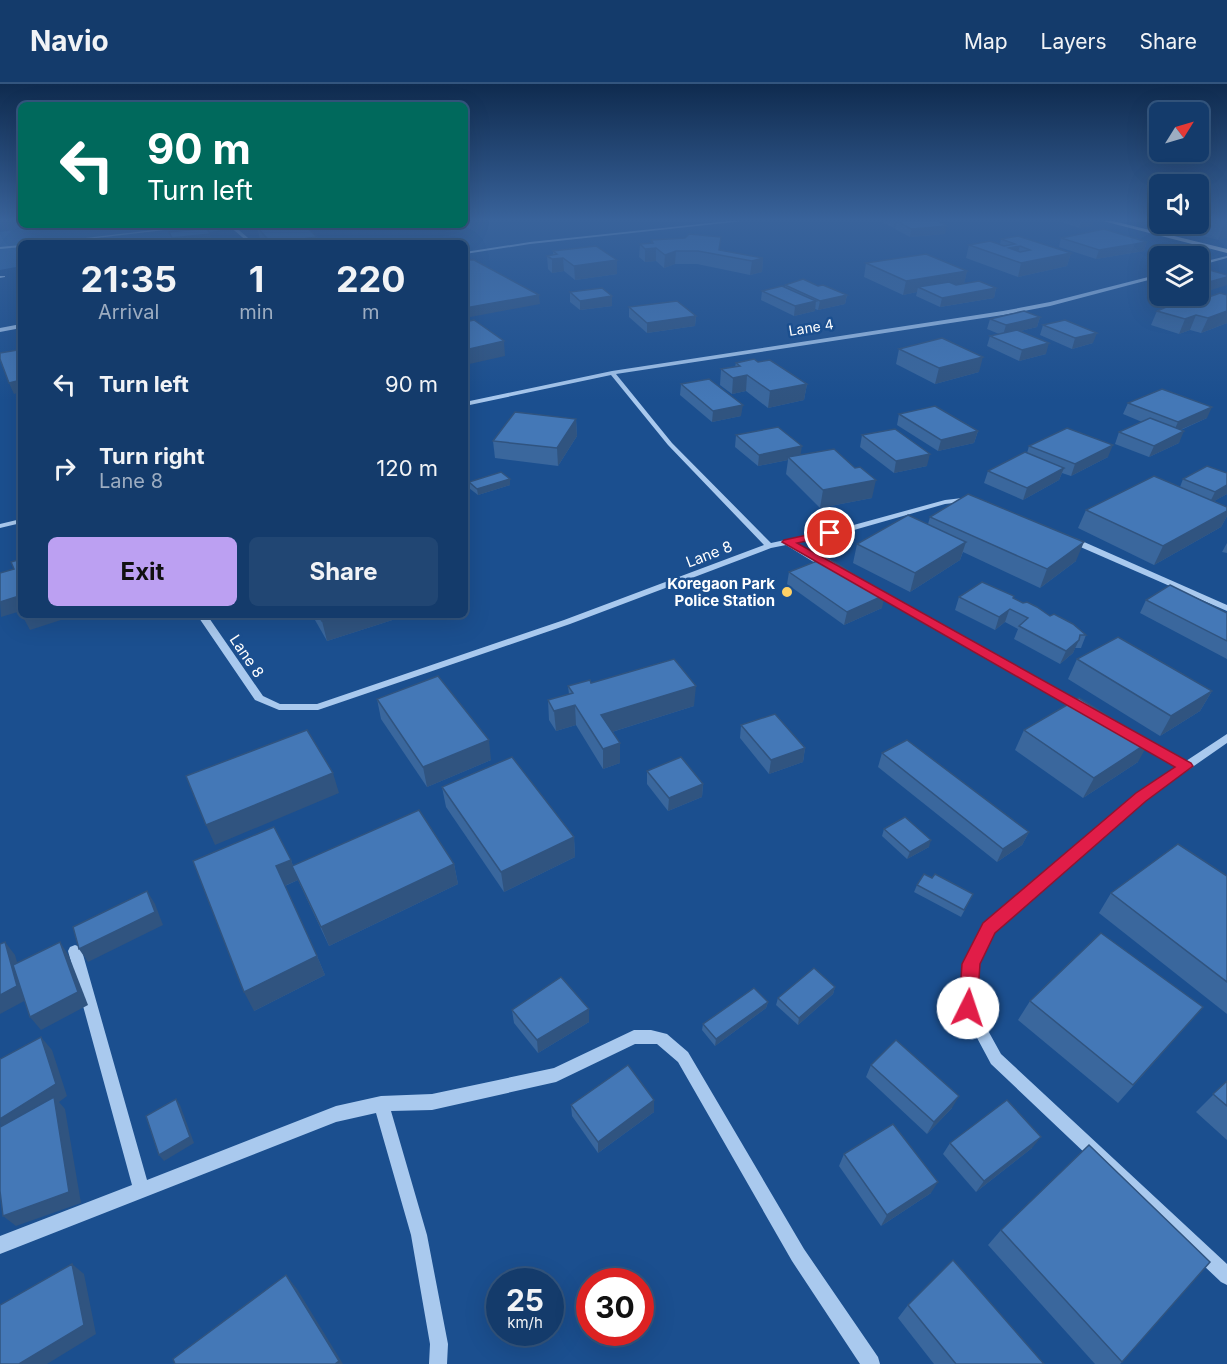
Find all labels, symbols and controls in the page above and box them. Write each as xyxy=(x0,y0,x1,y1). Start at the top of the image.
text: Navio xyxy=(30,24,109,58)
text: Map xyxy=(964,29,1008,54)
text: Layers xyxy=(1041,29,1107,54)
text: Share xyxy=(1140,29,1197,54)
north arrow xyxy=(1149,102,1209,162)
map controls xyxy=(1149,102,1209,306)
text: 90 m xyxy=(147,123,251,174)
icon: left xyxy=(48,126,126,204)
text: Turn left xyxy=(147,174,253,207)
button: sound xyxy=(1149,174,1209,234)
button: layers xyxy=(1149,246,1209,306)
text: 21:35 xyxy=(80,257,177,301)
text: 1 xyxy=(249,257,264,301)
text: 220 xyxy=(336,257,406,301)
text: Arrival xyxy=(98,300,159,324)
text: min xyxy=(239,300,274,324)
text: m xyxy=(362,300,380,324)
street label: Lane 4 xyxy=(787,315,835,339)
icon: left xyxy=(48,368,81,401)
text: Turn left xyxy=(99,371,189,397)
text: 90 m xyxy=(385,371,438,397)
text: Turn right xyxy=(99,443,205,469)
icon: right xyxy=(48,452,81,485)
text: 120 m xyxy=(376,455,438,481)
text: Lane 8 xyxy=(99,469,163,493)
pin xyxy=(804,507,855,558)
icon: arrive xyxy=(813,516,846,549)
button: Exit xyxy=(48,537,237,606)
button: Share xyxy=(249,537,438,606)
street label: Lane 8 xyxy=(683,537,735,571)
place label: Koregaon Park Police Station xyxy=(667,574,775,610)
marker: Koregaon Park Police Station xyxy=(780,585,794,599)
street label: Lane 8 xyxy=(226,631,268,681)
position arrow xyxy=(936,976,1000,1040)
speed limit sign: 30 xyxy=(576,1268,654,1346)
text: 25 xyxy=(506,1282,544,1318)
text: km/h xyxy=(507,1313,543,1332)

